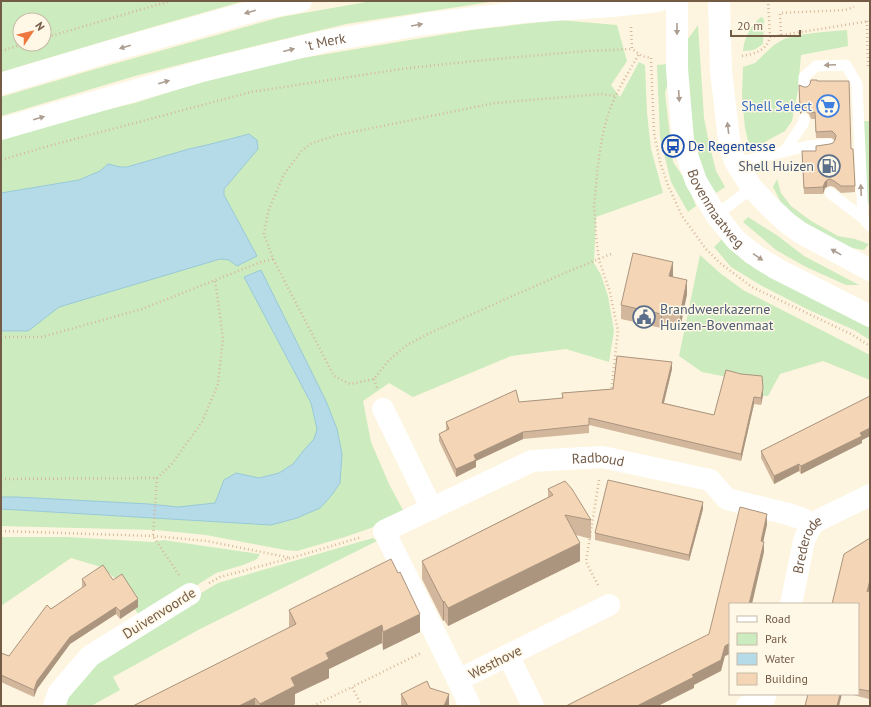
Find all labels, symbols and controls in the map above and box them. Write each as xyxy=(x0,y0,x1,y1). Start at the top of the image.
one-way arrow xyxy=(243,9,255,15)
north arrow xyxy=(12,12,52,52)
scale bar xyxy=(731,12,800,38)
text: 20 m xyxy=(737,18,763,33)
text: N xyxy=(32,19,48,33)
one-way arrow xyxy=(411,22,423,28)
one-way arrow xyxy=(674,23,680,36)
street label: 't Merk xyxy=(303,29,347,55)
one-way arrow xyxy=(118,44,130,50)
one-way arrow xyxy=(283,47,296,53)
one-way arrow xyxy=(824,62,836,69)
one-way arrow xyxy=(158,79,170,85)
one-way arrow xyxy=(676,90,682,102)
supermarket icon: Shell Select xyxy=(815,93,841,119)
place label: Shell Select xyxy=(741,97,812,115)
one-way arrow xyxy=(33,115,45,121)
one-way arrow xyxy=(725,122,731,134)
bus stop icon: De Regentesse xyxy=(660,133,686,159)
place label: De Regentesse xyxy=(688,137,776,155)
fuel station icon: Shell Huizen xyxy=(816,153,842,179)
place label: Shell Huizen xyxy=(738,157,814,175)
street label: Bovenmaatweg xyxy=(684,167,748,252)
one-way arrow xyxy=(858,184,865,196)
one-way arrow xyxy=(830,248,842,255)
one-way arrow xyxy=(752,253,763,261)
place label: Brandweerkazerne Huizen-Bovenmaat xyxy=(660,300,774,334)
public building icon: Brandweerkazerne Huizen-Bovenmaat xyxy=(631,304,657,330)
street label: Radboud xyxy=(571,448,626,471)
street label: Brederode xyxy=(788,511,825,575)
street label: Duivenvoorde xyxy=(119,583,199,643)
legend xyxy=(729,603,859,695)
text: Road xyxy=(765,611,790,626)
text: Park xyxy=(765,631,787,646)
street label: Westhove xyxy=(465,641,525,683)
text: Water xyxy=(765,651,795,666)
text: Building xyxy=(765,671,808,686)

